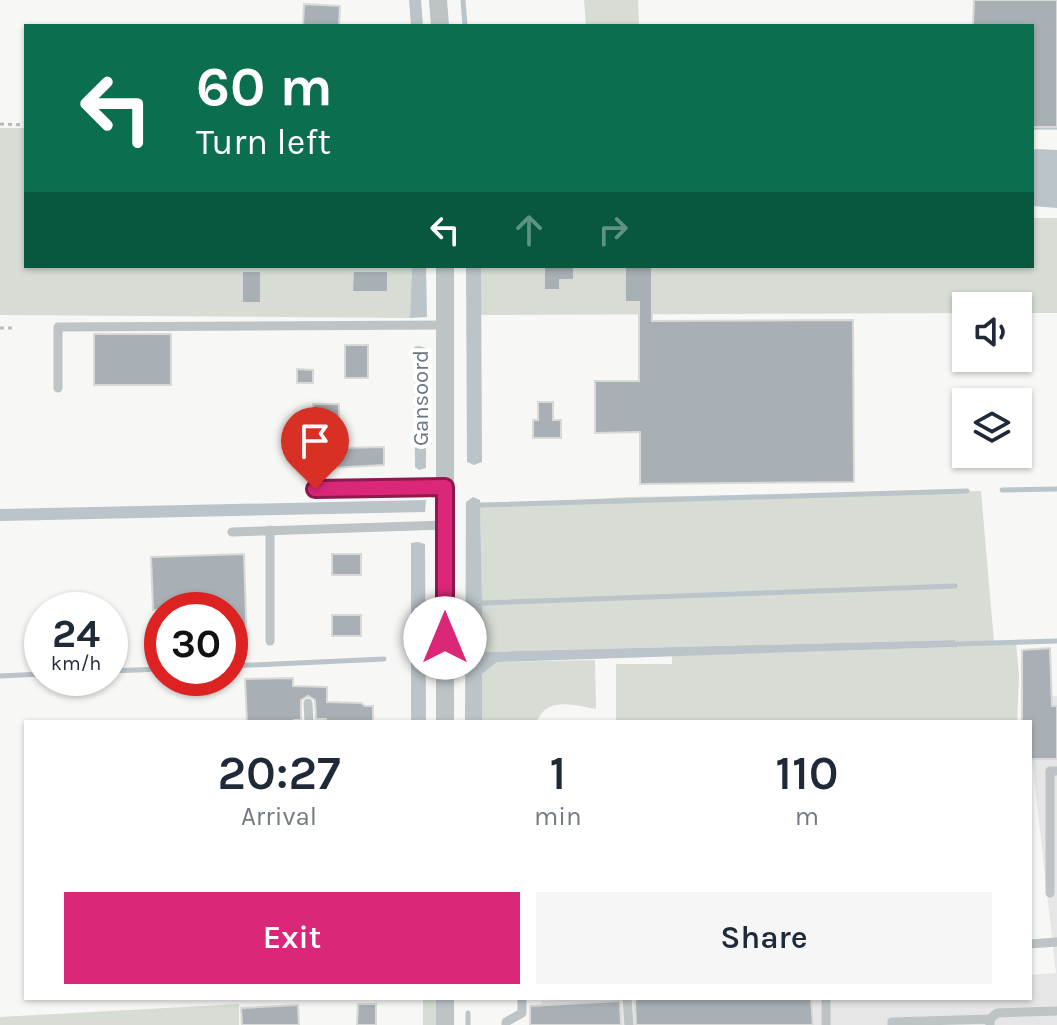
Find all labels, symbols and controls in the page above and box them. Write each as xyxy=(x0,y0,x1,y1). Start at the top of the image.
text: 60 m xyxy=(196,54,333,119)
icon: left xyxy=(64,56,168,160)
text: Turn left xyxy=(196,121,331,163)
icon: left xyxy=(423,208,467,252)
icon: ahead xyxy=(507,208,551,252)
icon: right xyxy=(591,208,635,252)
map controls xyxy=(952,292,1032,468)
button: sound xyxy=(952,292,1032,372)
street label: Gansoord xyxy=(408,350,434,446)
button: layers xyxy=(952,388,1032,468)
pin xyxy=(281,407,349,489)
icon: arrive xyxy=(293,419,337,463)
speed limit sign: 30 xyxy=(144,592,248,696)
position arrow xyxy=(403,596,487,680)
text: 24 xyxy=(52,610,100,657)
text: km/h xyxy=(51,652,101,675)
text: 20:27 xyxy=(217,745,341,801)
text: 1 xyxy=(549,745,566,801)
text: 110 xyxy=(775,745,839,801)
text: Arrival xyxy=(241,801,317,832)
text: min xyxy=(534,801,582,832)
text: m xyxy=(795,801,819,832)
button: Exit xyxy=(64,892,520,984)
button: Share xyxy=(536,892,992,984)

